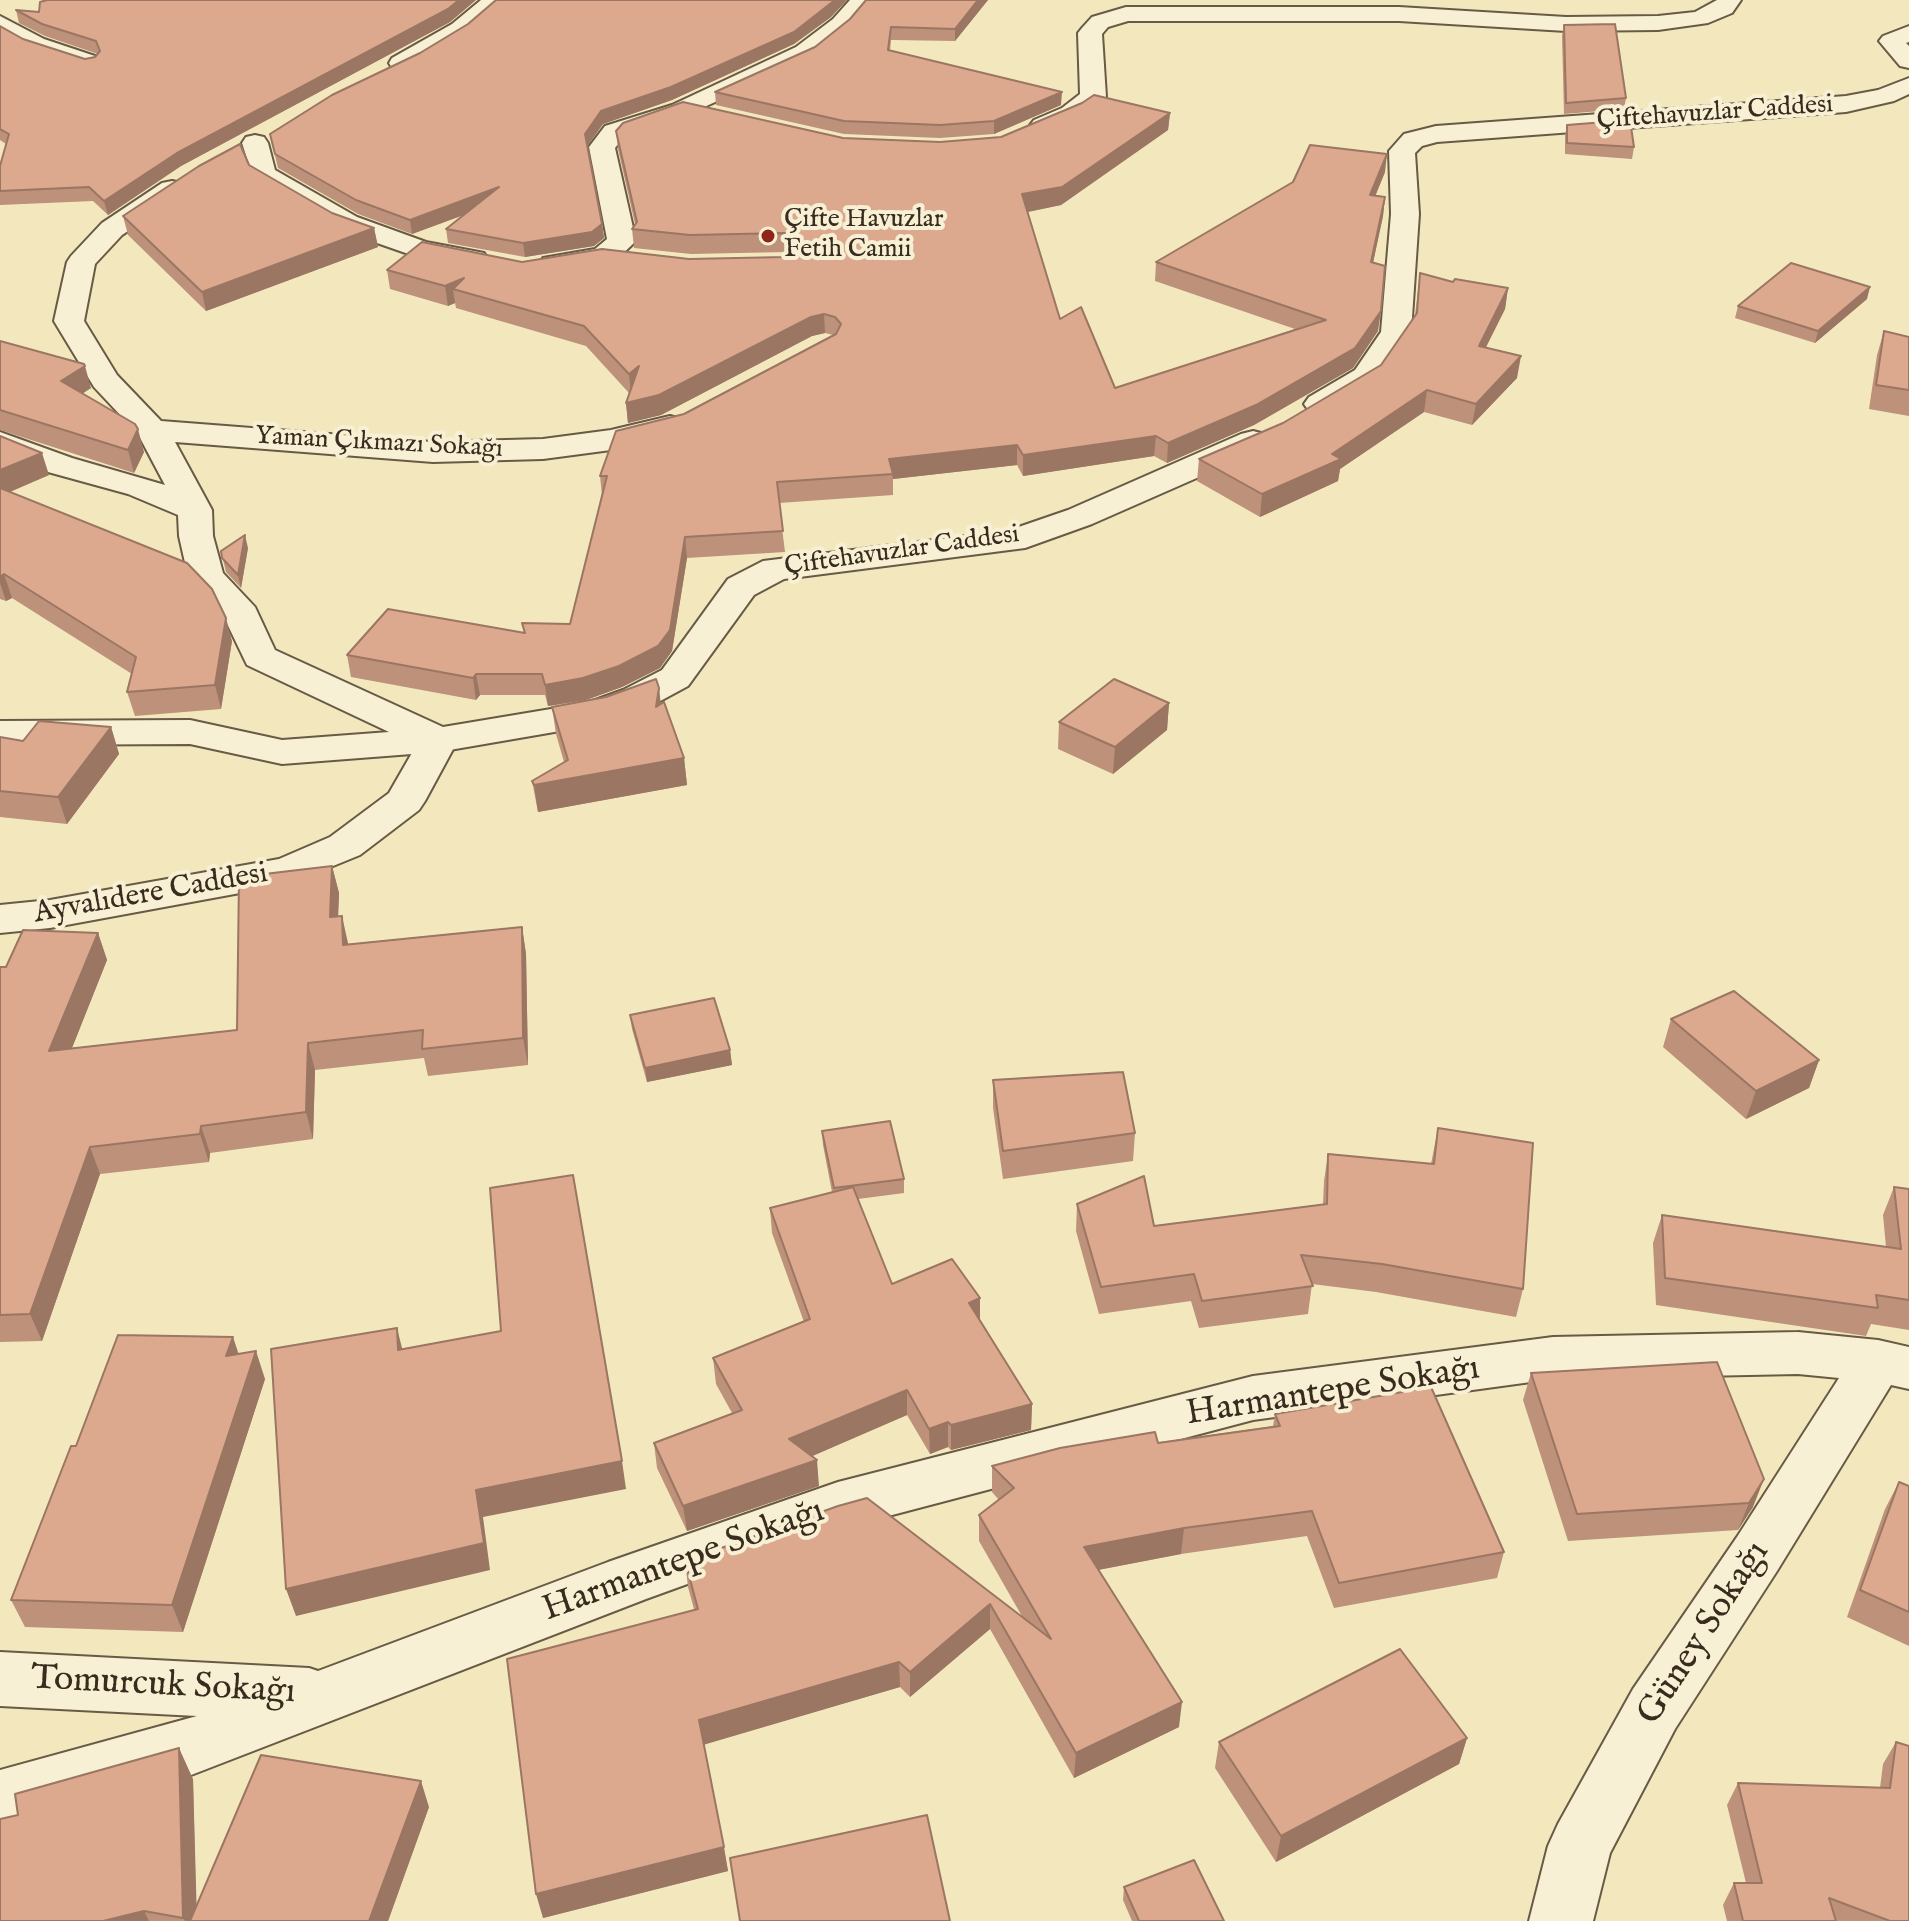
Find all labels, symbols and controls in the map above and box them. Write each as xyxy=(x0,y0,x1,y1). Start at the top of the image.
street label: Çiftehavuzlar Caddesi xyxy=(1596,90,1834,138)
place label: Çifte Havuzlar Fetih Camii xyxy=(784,205,944,266)
marker: Çifte Havuzlar Fetih Camii xyxy=(759,227,777,245)
street label: Yaman Çıkmazı Sokağı xyxy=(254,422,504,466)
street label: Çiftehavuzlar Caddesi xyxy=(783,520,1021,584)
street label: Ayvalıdere Caddesi xyxy=(31,857,271,933)
street label: Harmantepe Sokağı xyxy=(1183,1348,1483,1438)
street label: Harmantepe Sokağı xyxy=(537,1491,831,1633)
street label: Güney Sokağı xyxy=(1630,1534,1780,1734)
street label: Tomurcuk Sokağı xyxy=(30,1659,296,1715)

